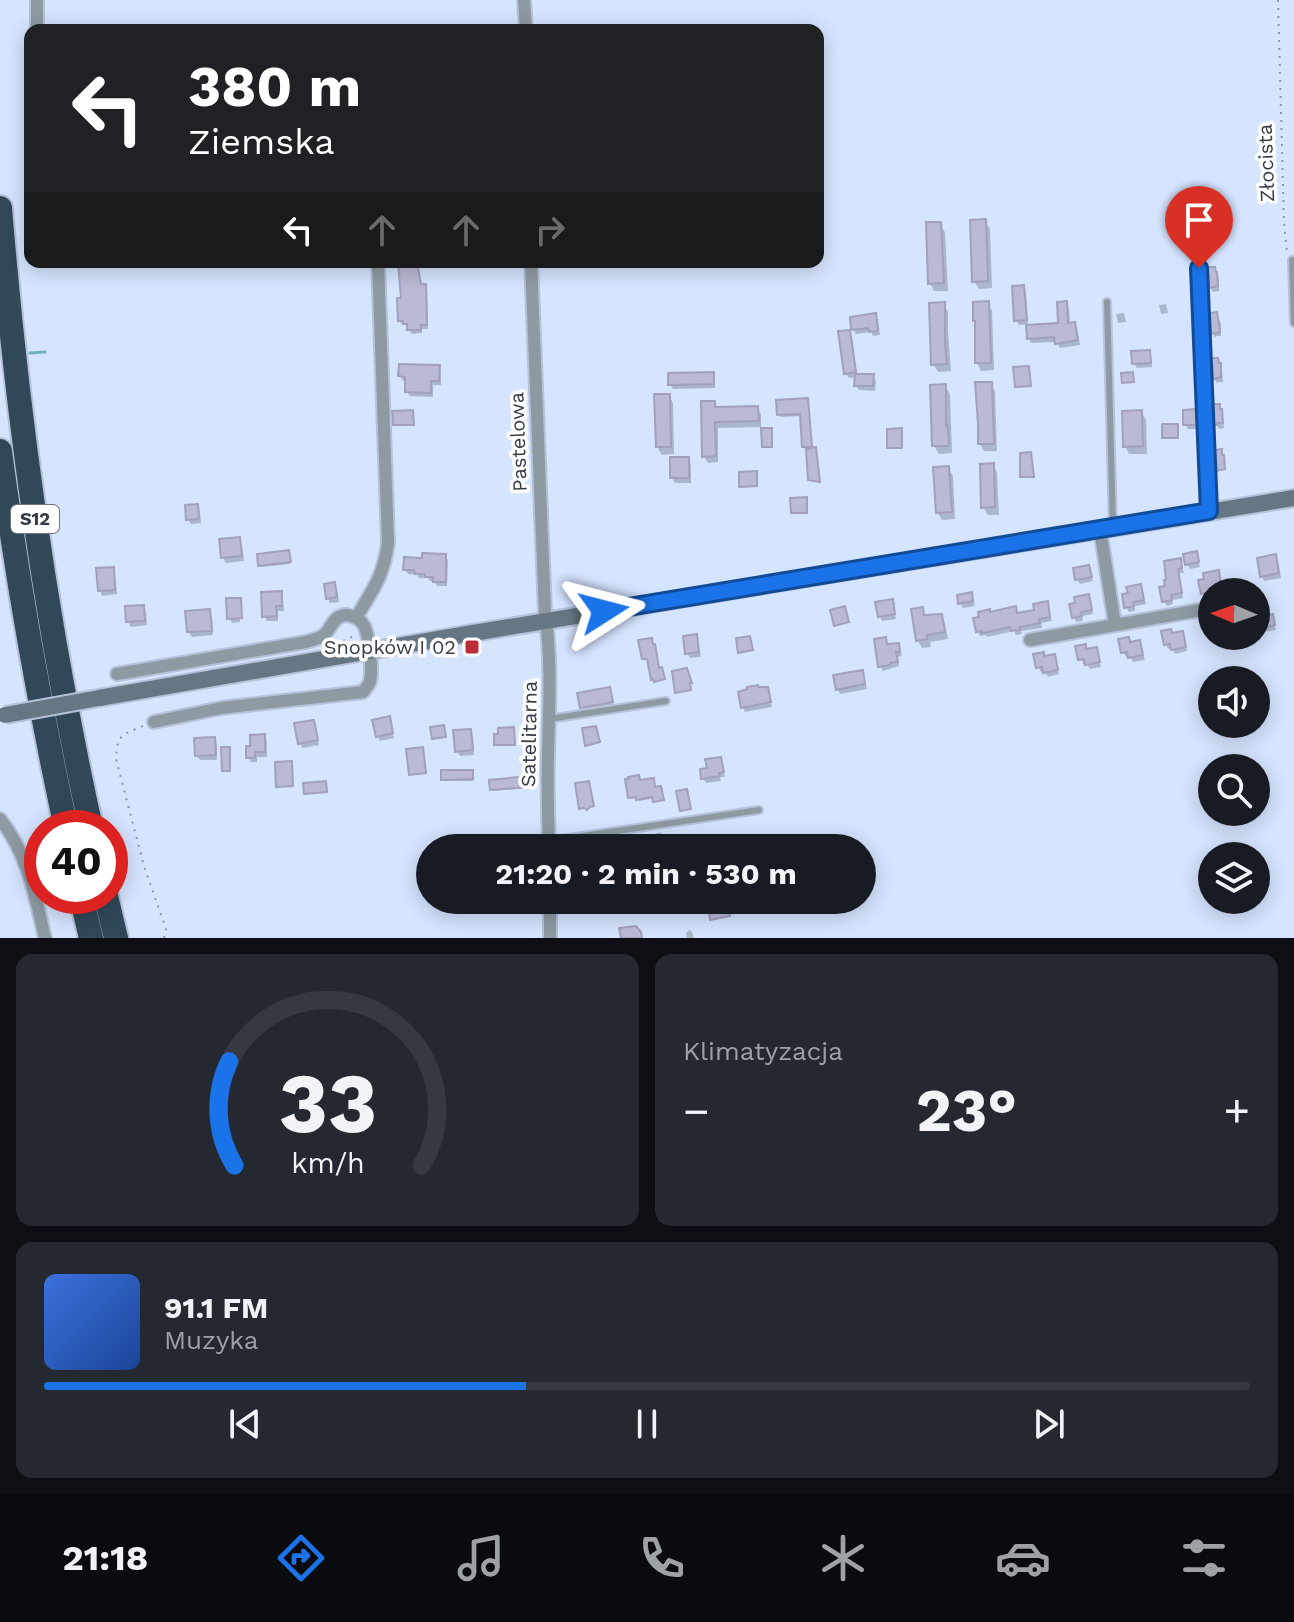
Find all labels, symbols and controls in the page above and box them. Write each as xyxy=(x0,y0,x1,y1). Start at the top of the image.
text: 380 m xyxy=(188,54,361,120)
icon: left xyxy=(56,56,160,160)
text: Ziemska xyxy=(188,121,335,163)
street label: Złocista xyxy=(1253,124,1279,202)
pin xyxy=(1165,186,1233,268)
icon: arrive xyxy=(1177,198,1221,242)
icon: left xyxy=(276,208,320,252)
icon: ahead xyxy=(360,208,404,252)
icon: ahead xyxy=(444,208,488,252)
icon: right xyxy=(528,208,572,252)
street label: Pastelowa xyxy=(504,392,532,492)
road number: S12 xyxy=(11,505,59,533)
position arrow xyxy=(562,569,646,653)
north arrow xyxy=(1198,578,1270,650)
map controls xyxy=(1198,578,1270,914)
place label: Snopków I 02 xyxy=(324,635,456,659)
marker: Snopków I 02 xyxy=(463,638,481,656)
button: sound xyxy=(1198,666,1270,738)
street label: Satelitarna xyxy=(516,681,542,787)
button: search xyxy=(1198,754,1270,826)
speed limit sign: 40 xyxy=(24,810,128,914)
button: layers xyxy=(1198,842,1270,914)
text: 21:20 · 2 min · 530 m xyxy=(495,856,797,891)
text: Klimatyzacja xyxy=(683,1036,843,1066)
text: 33 xyxy=(278,1055,377,1152)
text: 23° xyxy=(916,1075,1017,1146)
text: − xyxy=(683,1085,710,1137)
text: + xyxy=(1223,1085,1250,1137)
text: km/h xyxy=(291,1146,364,1180)
text: 91.1 FM xyxy=(164,1290,268,1325)
text: Muzyka xyxy=(164,1325,259,1355)
icon: previous xyxy=(223,1402,267,1446)
icon: pause xyxy=(625,1402,669,1446)
icon: next xyxy=(1027,1402,1071,1446)
icon: directions xyxy=(273,1530,329,1586)
icon: music xyxy=(453,1530,509,1586)
icon: phone xyxy=(634,1530,690,1586)
icon: climate xyxy=(815,1530,871,1586)
icon: car xyxy=(995,1530,1051,1586)
icon: filters xyxy=(1176,1530,1232,1586)
text: 21:18 xyxy=(62,1537,148,1579)

